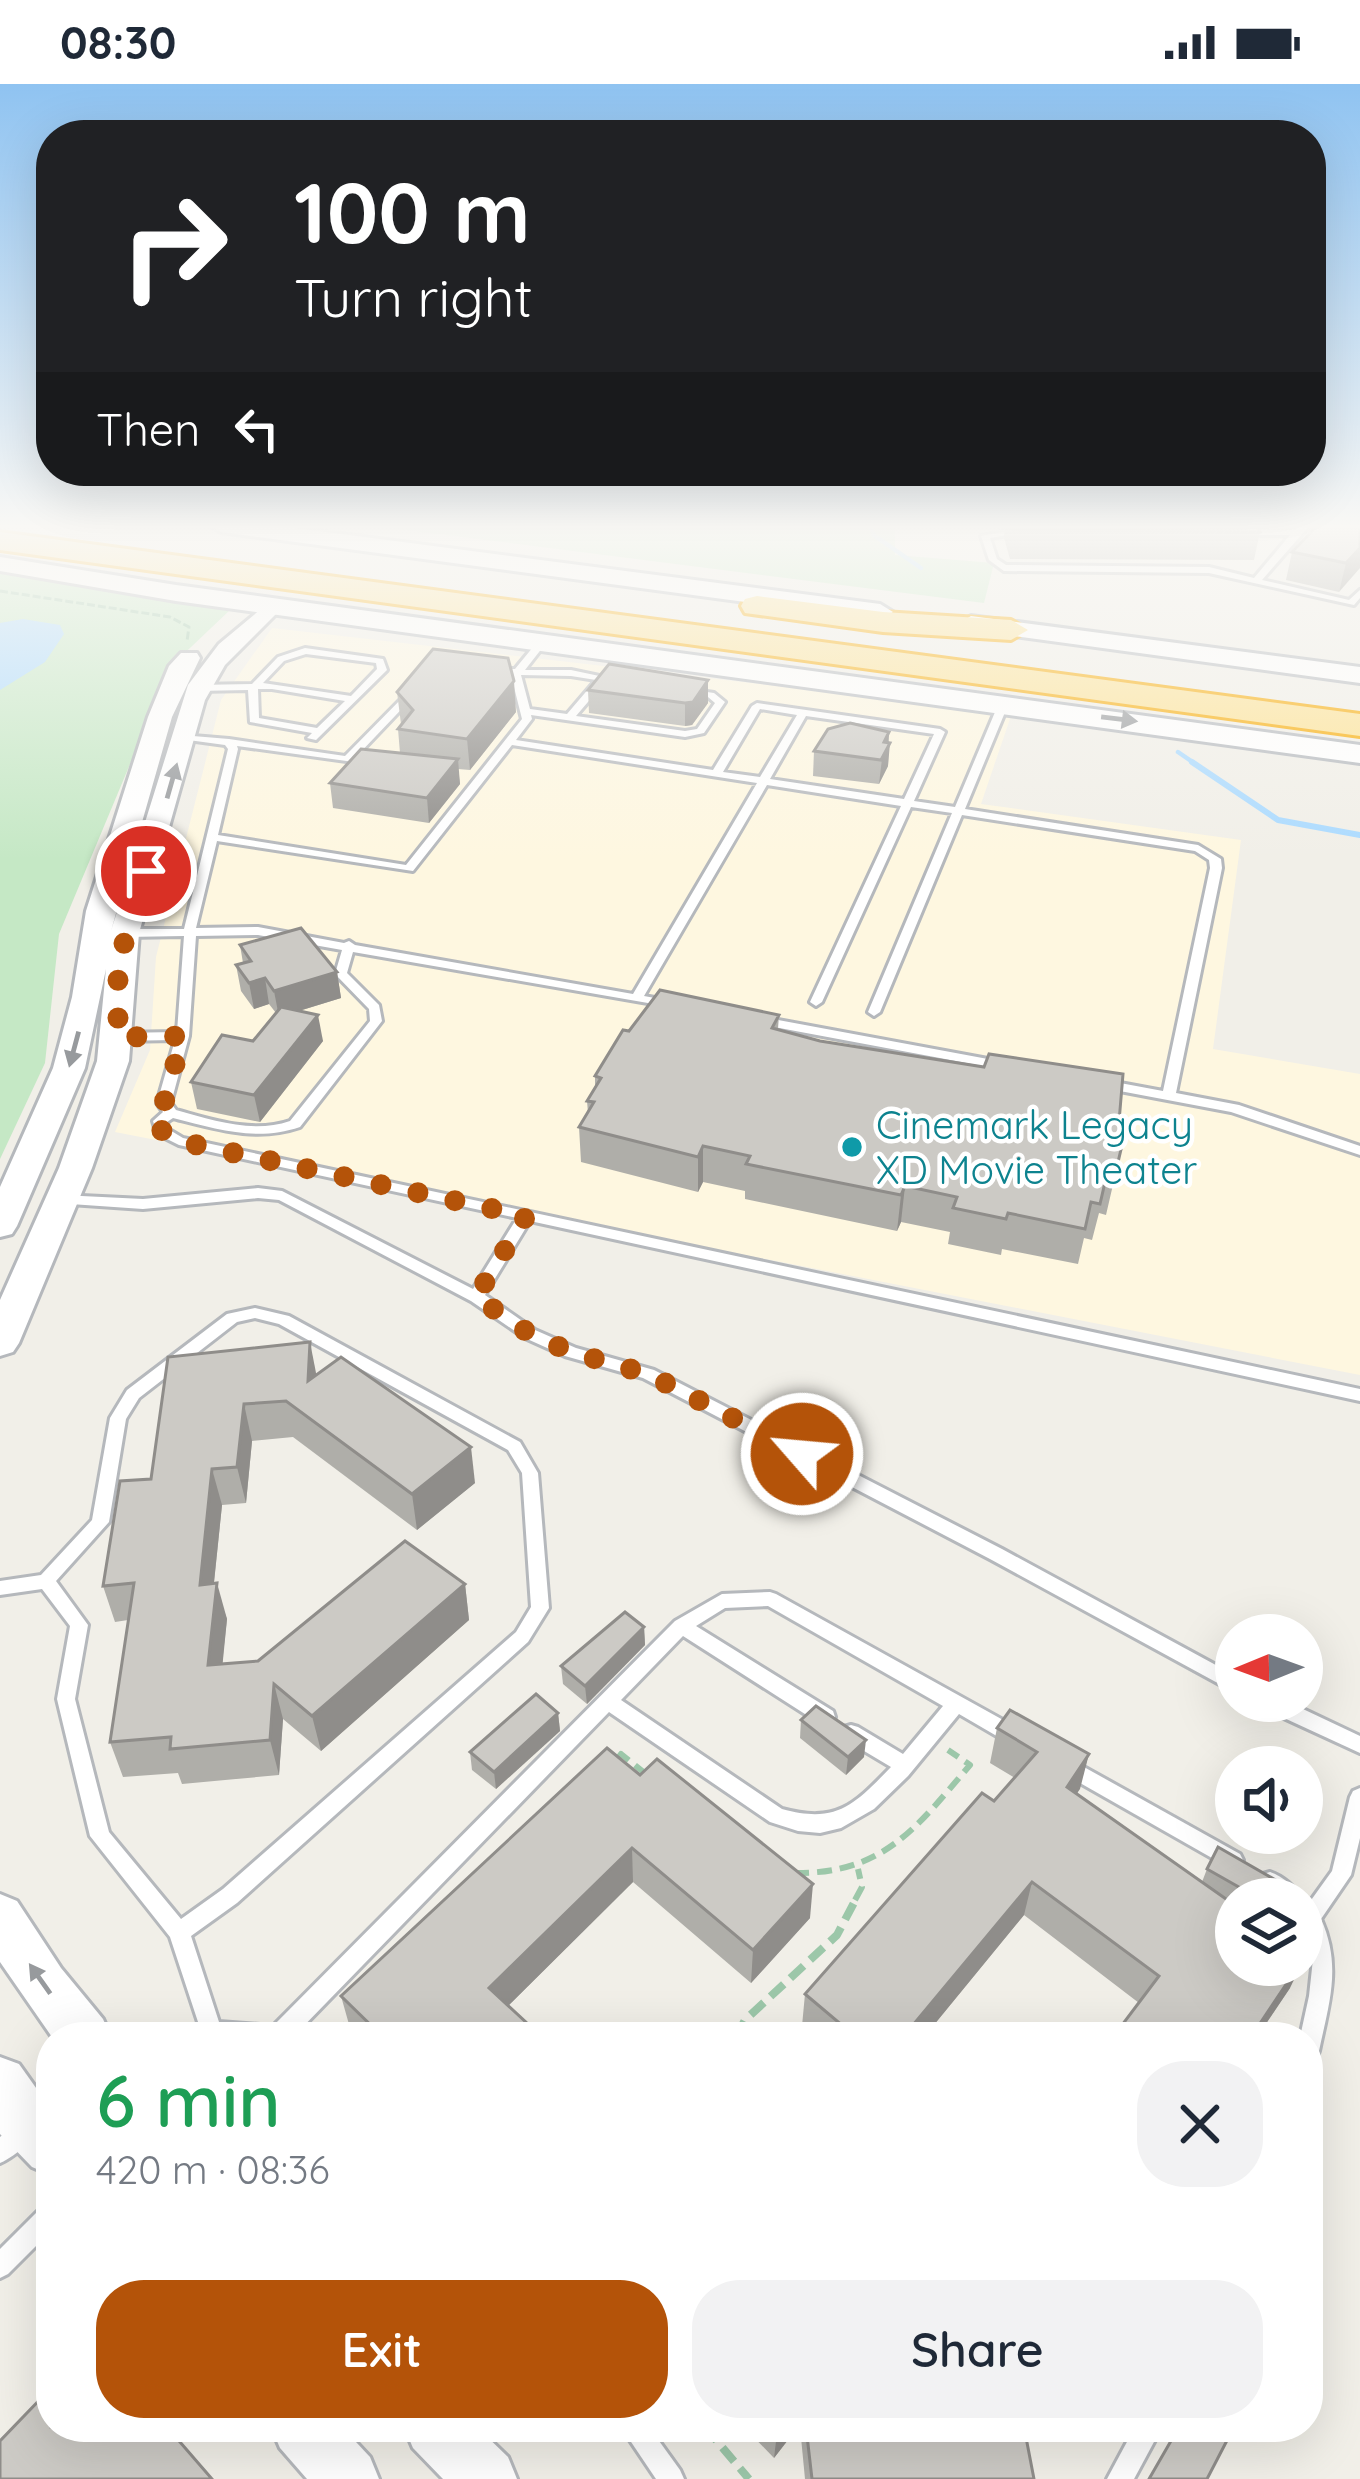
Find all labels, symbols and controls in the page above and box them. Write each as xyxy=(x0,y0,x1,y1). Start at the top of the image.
text: 08:30 xyxy=(60,14,176,70)
text: 100 m xyxy=(294,159,531,264)
icon: right xyxy=(96,168,252,324)
text: Turn right xyxy=(294,263,533,331)
icon: left xyxy=(224,396,290,462)
text: Then xyxy=(96,401,200,457)
one-way arrow xyxy=(1101,710,1138,729)
one-way arrow xyxy=(164,762,182,799)
pin xyxy=(95,820,197,922)
icon: arrive xyxy=(113,838,179,904)
one-way arrow xyxy=(64,1030,83,1067)
place label: Cinemark Legacy XD Movie Theater xyxy=(876,1100,1197,1194)
marker: Cinemark Legacy XD Movie Theater xyxy=(839,1134,865,1160)
position arrow xyxy=(739,1391,865,1517)
north arrow xyxy=(1215,1614,1323,1722)
map controls xyxy=(1215,1614,1323,1986)
button: sound xyxy=(1215,1746,1323,1854)
button: layers xyxy=(1215,1878,1323,1986)
one-way arrow xyxy=(29,1962,52,1995)
text: 6 min xyxy=(96,2055,281,2145)
button: close xyxy=(1137,2061,1263,2187)
text: 420 m · 08:36 xyxy=(96,2145,329,2194)
button: Exit xyxy=(96,2280,668,2418)
button: Share xyxy=(692,2280,1263,2418)

